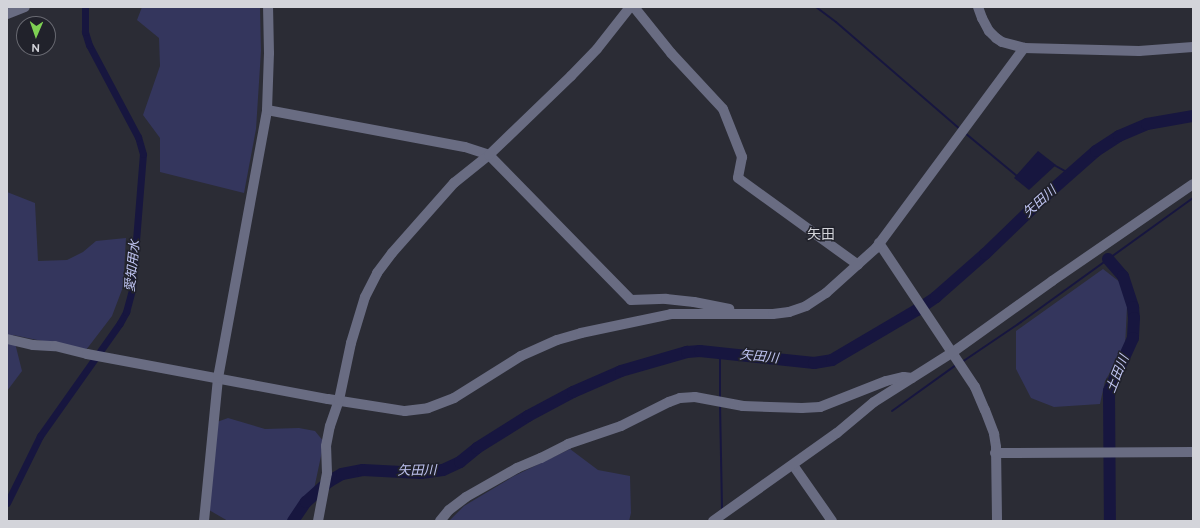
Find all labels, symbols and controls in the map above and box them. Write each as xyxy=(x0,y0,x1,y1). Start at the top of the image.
north arrow xyxy=(16,16,56,56)
text: N xyxy=(31,41,40,54)
water label: 矢田川 xyxy=(1020,183,1060,221)
district label: 矢田 xyxy=(807,226,835,242)
water label: 愛知用水 xyxy=(123,239,143,293)
water label: 矢田川 xyxy=(739,347,779,367)
water label: 土田川 xyxy=(1103,353,1133,395)
water label: 矢田川 xyxy=(397,463,437,479)

